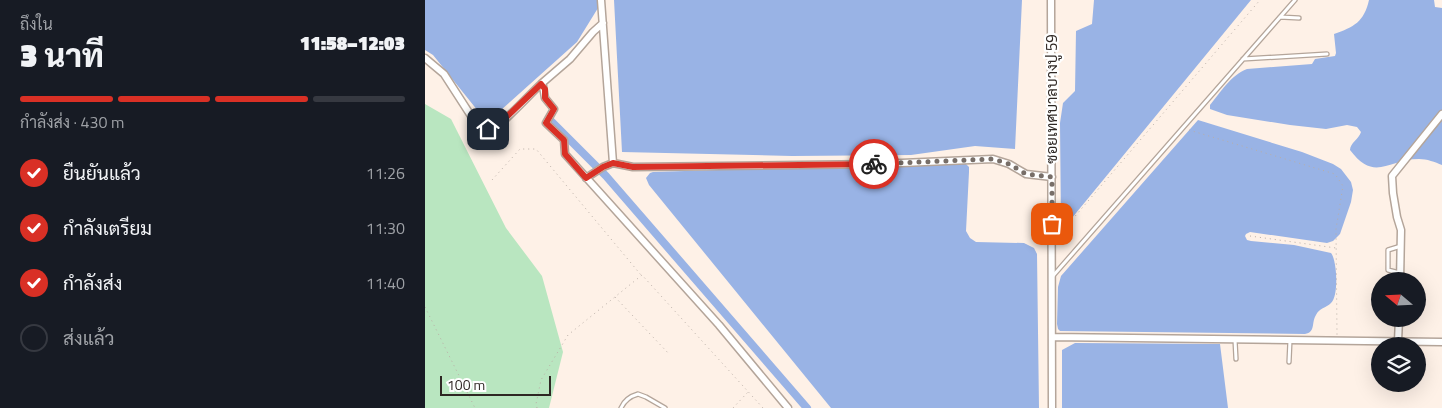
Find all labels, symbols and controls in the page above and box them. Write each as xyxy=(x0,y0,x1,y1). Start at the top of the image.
text: ถึงใน xyxy=(20,12,53,36)
text: 11:58–12:03 xyxy=(300,28,405,57)
text: 3 นาที xyxy=(20,31,104,79)
street label: ซอยเทศบาลบางปู 59 xyxy=(1040,34,1063,164)
pin xyxy=(467,108,509,150)
text: กำลังส่ง · 430 m xyxy=(20,110,124,134)
icon: home xyxy=(474,115,502,143)
courier xyxy=(849,139,899,189)
icon: bike xyxy=(860,150,888,178)
text: ยืนยันแล้ว xyxy=(63,158,141,187)
icon: check xyxy=(20,159,48,187)
text: 11:26 xyxy=(366,161,405,185)
pin xyxy=(1031,203,1073,245)
icon: bag xyxy=(1038,210,1066,238)
text: กำลังเตรียม xyxy=(63,213,152,242)
icon: check xyxy=(20,214,48,242)
text: 11:30 xyxy=(366,216,405,240)
text: กำลังส่ง xyxy=(63,268,122,297)
icon: check xyxy=(20,269,48,297)
text: 11:40 xyxy=(366,271,405,295)
north arrow xyxy=(1371,272,1426,328)
map controls xyxy=(1371,272,1426,392)
text: ส่งแล้ว xyxy=(63,323,114,352)
button: layers xyxy=(1371,337,1426,392)
scale bar xyxy=(440,373,551,396)
text: 100 m xyxy=(447,374,485,395)

